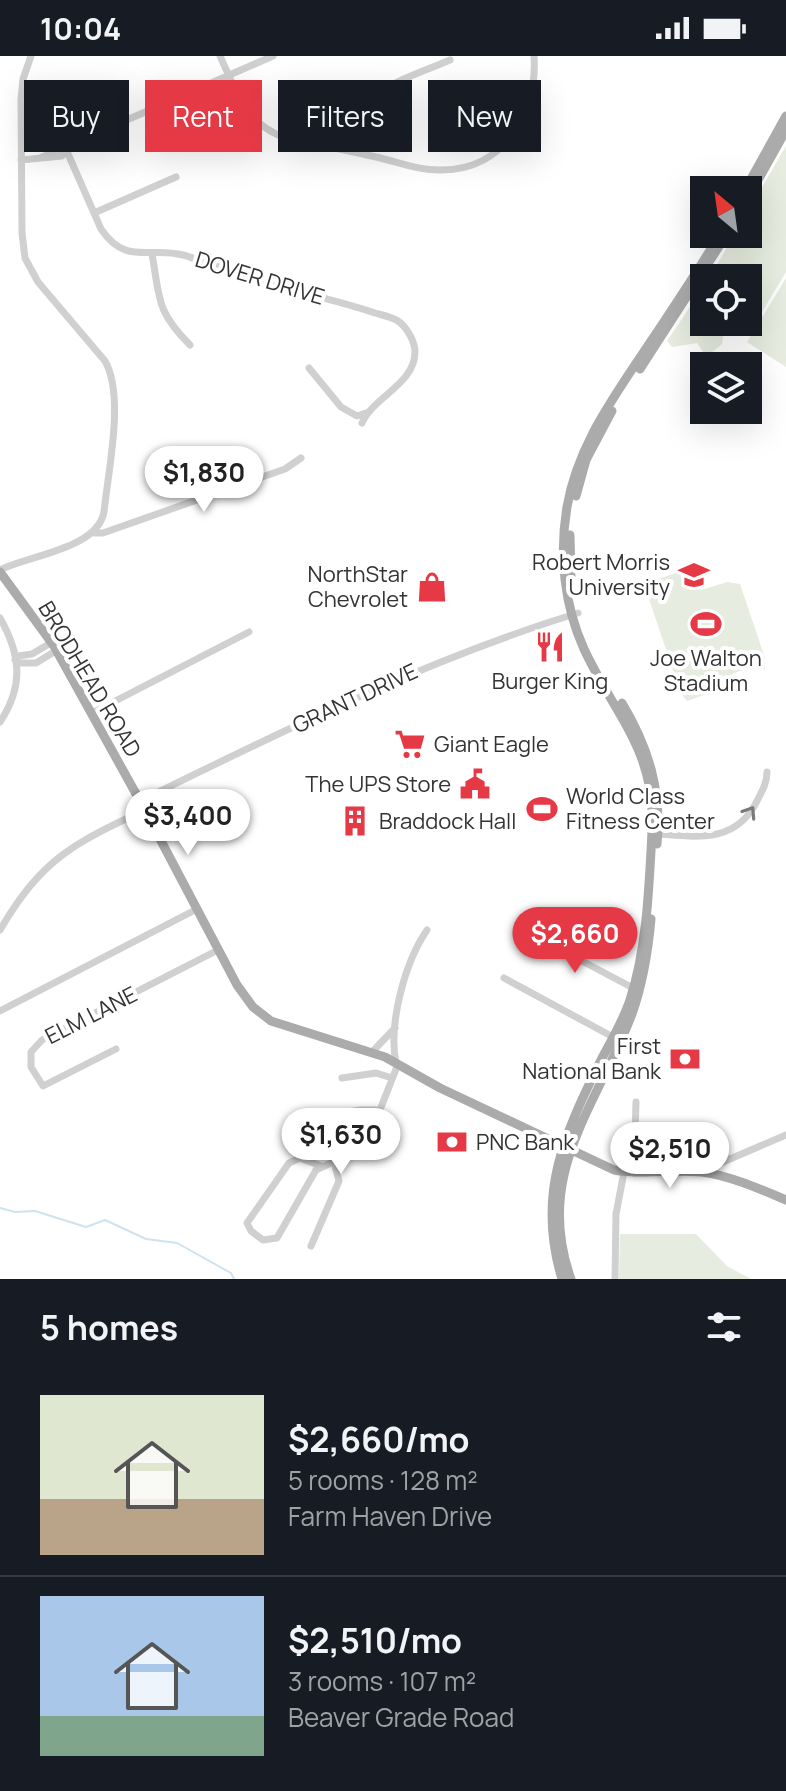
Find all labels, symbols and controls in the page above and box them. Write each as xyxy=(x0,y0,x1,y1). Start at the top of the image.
text: 10:04 xyxy=(40,8,121,49)
chip: Buy xyxy=(24,80,129,152)
chip: Rent xyxy=(145,80,262,152)
chip: Filters xyxy=(278,80,412,152)
chip: New xyxy=(428,80,541,152)
north arrow xyxy=(690,176,762,248)
map controls xyxy=(690,176,762,424)
street label: DOVER DRIVE xyxy=(192,244,328,312)
button: locate xyxy=(690,264,762,336)
button: layers xyxy=(690,352,762,424)
pin: $1,830 xyxy=(139,446,269,514)
text: $1,830 xyxy=(163,454,245,490)
place label: Robert Morris University xyxy=(532,547,670,602)
school or university icon: Robert Morris University xyxy=(677,558,711,592)
place label: NorthStar Chevrolet xyxy=(308,559,408,614)
shop icon: NorthStar Chevrolet xyxy=(415,570,449,604)
street label: BRODHEAD ROAD xyxy=(32,595,148,763)
sports icon: Joe Walton Stadium xyxy=(689,607,723,641)
restaurant icon: Burger King xyxy=(533,630,567,664)
place label: Joe Walton Stadium xyxy=(650,643,762,698)
street label: GRANT DRIVE xyxy=(288,656,422,740)
place label: Burger King xyxy=(492,666,608,696)
supermarket icon: Giant Eagle xyxy=(393,727,427,761)
place label: Giant Eagle xyxy=(434,729,549,759)
public building icon: The UPS Store xyxy=(458,767,492,801)
place label: The UPS Store xyxy=(305,769,451,799)
place label: World Class Fitness Center xyxy=(566,781,715,836)
pin: $3,400 xyxy=(123,789,253,857)
sports icon: World Class Fitness Center xyxy=(525,792,559,826)
text: $3,400 xyxy=(143,797,233,833)
building icon: Braddock Hall xyxy=(338,804,372,838)
place label: Braddock Hall xyxy=(379,806,516,836)
one-way arrow xyxy=(740,806,755,821)
pin: $2,660 xyxy=(510,907,640,975)
text: $2,660 xyxy=(530,915,620,951)
street label: ELM LANE xyxy=(40,979,142,1051)
place label: First National Bank xyxy=(522,1031,662,1086)
bank icon: First National Bank xyxy=(668,1042,702,1076)
pin: $1,630 xyxy=(276,1108,406,1176)
text: $1,630 xyxy=(300,1116,382,1152)
pin: $2,510 xyxy=(605,1122,735,1190)
bank icon: PNC Bank xyxy=(435,1125,469,1159)
place label: PNC Bank xyxy=(476,1127,575,1157)
text: $2,510 xyxy=(628,1130,712,1166)
text: 5 homes xyxy=(40,1304,178,1350)
icon: filters xyxy=(702,1305,746,1349)
text: $2,660/mo xyxy=(288,1416,470,1462)
icon: home xyxy=(104,1427,200,1523)
text: 5 rooms · 128 m² xyxy=(288,1462,478,1498)
text: Farm Haven Drive xyxy=(288,1498,492,1534)
text: $2,510/mo xyxy=(288,1617,462,1663)
icon: home xyxy=(104,1628,200,1724)
text: 3 rooms · 107 m² xyxy=(288,1663,476,1699)
text: Beaver Grade Road xyxy=(288,1699,514,1735)

